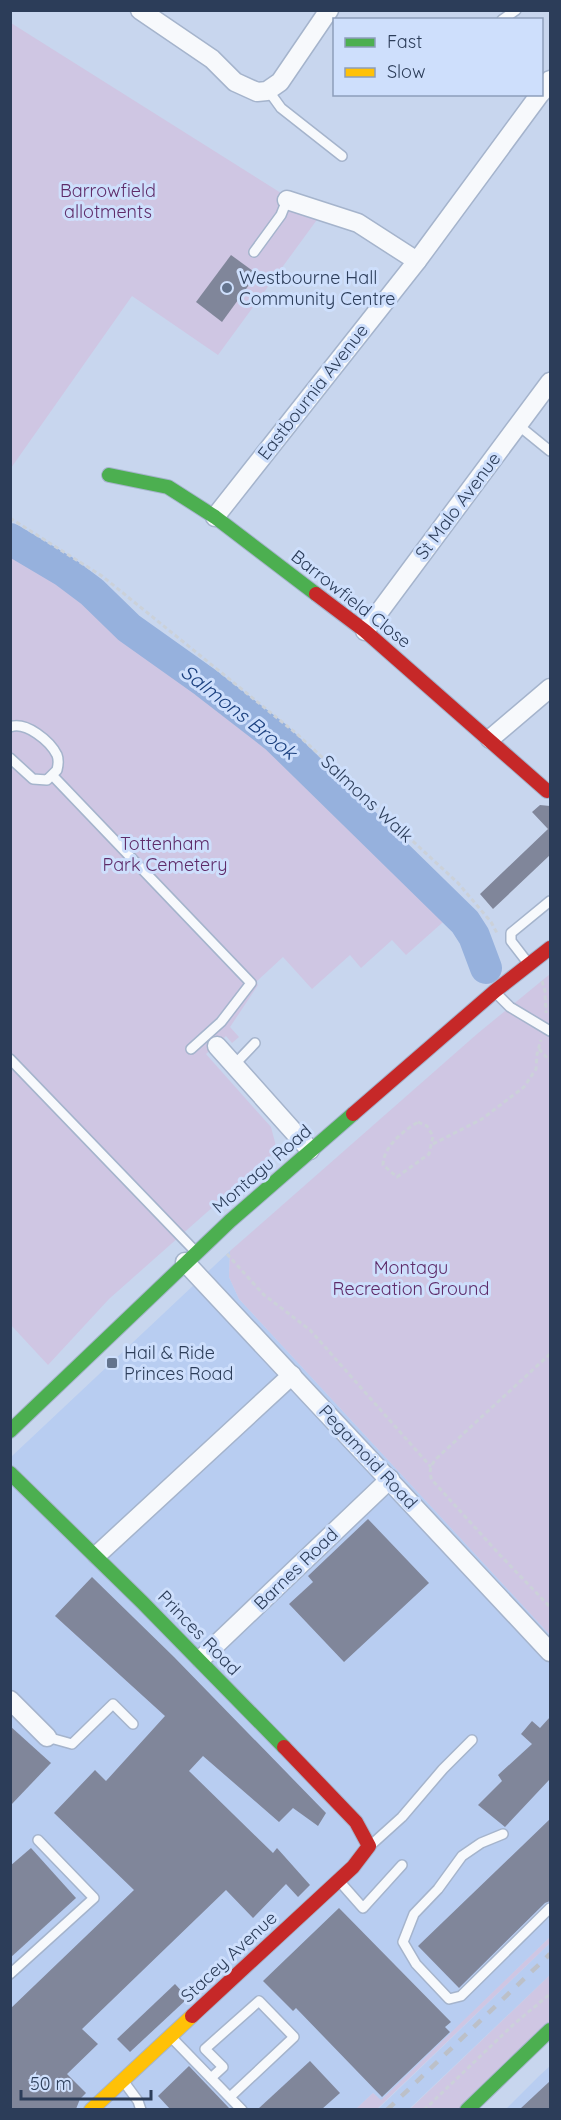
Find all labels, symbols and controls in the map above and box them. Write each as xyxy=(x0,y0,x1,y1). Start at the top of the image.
legend xyxy=(333,18,543,96)
text: Fast xyxy=(387,30,422,53)
text: Slow xyxy=(387,60,425,83)
park label: Barrowfield allotments xyxy=(60,179,156,223)
place label: Westbourne Hall Community Centre xyxy=(239,266,395,310)
marker: Westbourne Hall Community Centre xyxy=(220,281,234,295)
street label: Eastbournia Avenue xyxy=(252,319,373,464)
street label: St Malo Avenue xyxy=(410,448,505,564)
street label: Barrowfield Close xyxy=(287,545,416,653)
water label: Salmons Brook xyxy=(177,659,304,766)
street label: Salmons Walk xyxy=(316,750,418,847)
park label: Tottenham Park Cemetery xyxy=(103,832,227,876)
street label: Montagu Road xyxy=(207,1119,316,1218)
park label: Montagu Recreation Ground xyxy=(333,1256,489,1300)
place label: Hail & Ride Princes Road xyxy=(124,1341,233,1385)
marker: Hail & Ride Princes Road xyxy=(105,1356,119,1370)
street label: Pegamoid Road xyxy=(314,1400,423,1514)
street label: Barnes Road xyxy=(249,1523,343,1614)
street label: Princes Road xyxy=(153,1585,246,1680)
street label: Stacey Avenue xyxy=(176,1906,282,2007)
scale bar xyxy=(21,2063,152,2101)
text: 50 m xyxy=(30,2072,72,2095)

